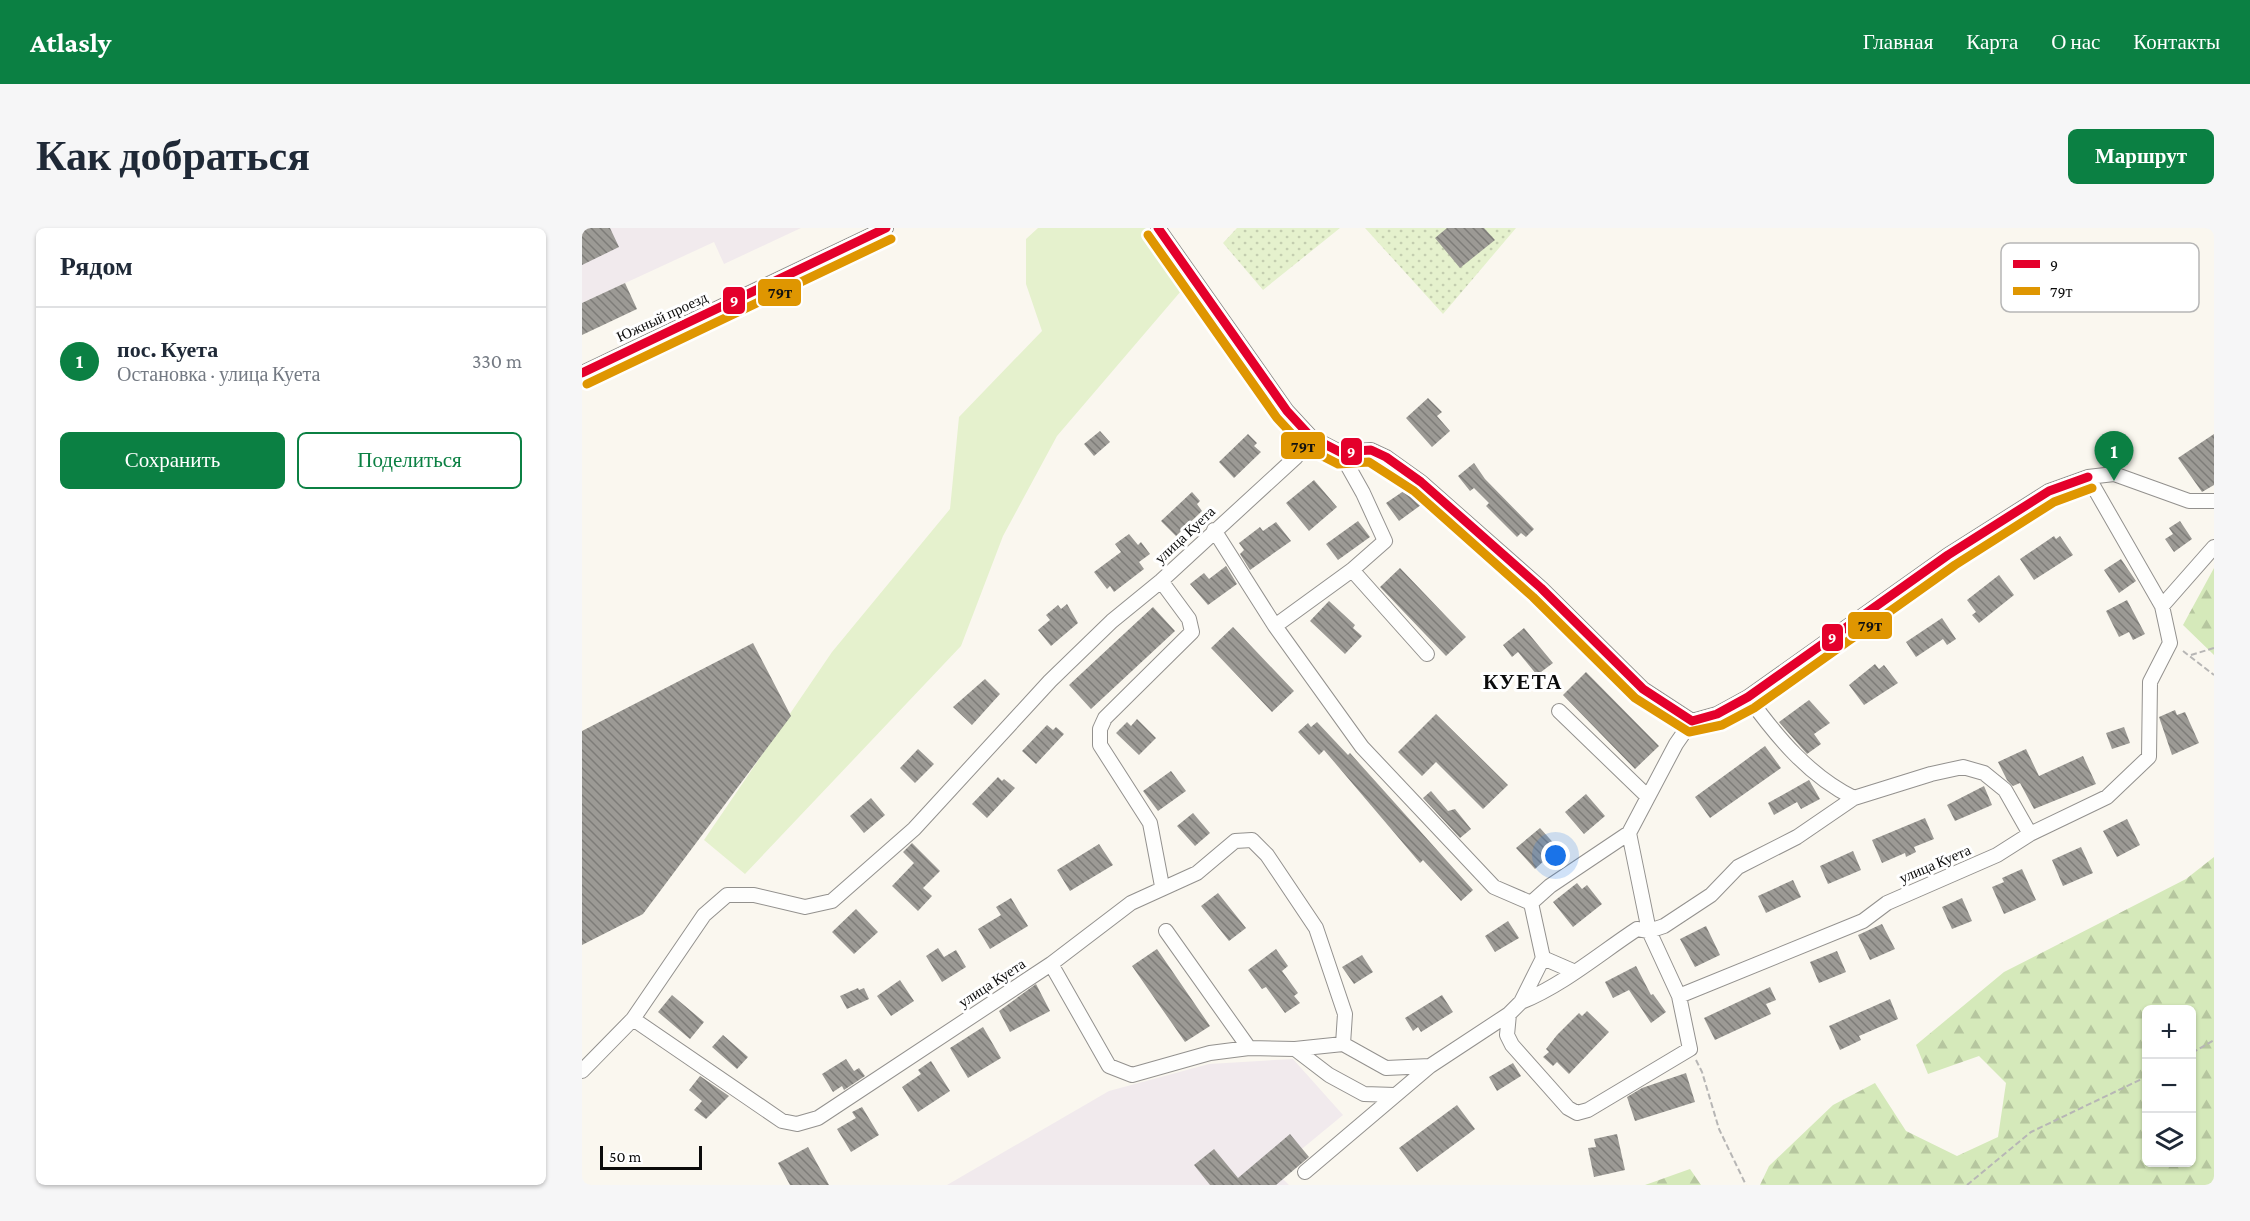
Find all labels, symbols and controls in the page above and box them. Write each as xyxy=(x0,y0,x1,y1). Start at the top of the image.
text: Atlasly xyxy=(30,27,111,58)
text: Главная xyxy=(1863,30,1933,54)
text: Карта xyxy=(1966,30,2018,54)
text: О нас xyxy=(2051,30,2100,54)
text: Контакты xyxy=(2133,30,2220,54)
button: Маршрут xyxy=(2068,129,2214,184)
text: Как добраться xyxy=(36,132,310,179)
legend xyxy=(2001,243,2199,312)
text: Рядом xyxy=(60,252,133,281)
text: 9 xyxy=(2050,256,2058,273)
line badge: 79т xyxy=(757,278,802,307)
text: 79т xyxy=(2050,283,2073,300)
text: 79т xyxy=(768,284,792,301)
line badge: 9 xyxy=(722,286,746,315)
street label: Южный проезд xyxy=(614,289,710,345)
text: 9 xyxy=(730,292,738,309)
text: пос. Куета xyxy=(117,337,218,362)
text: 1 xyxy=(76,350,83,372)
text: 330 m xyxy=(472,350,522,372)
text: Остановка · улица Куета xyxy=(117,363,320,385)
line badge: 79т xyxy=(1280,431,1326,460)
button: Сохранить xyxy=(60,432,285,489)
button: Поделиться xyxy=(297,432,522,489)
pin: 1 xyxy=(2094,432,2134,481)
line badge: 9 xyxy=(1340,437,1363,466)
text: 79т xyxy=(1291,438,1315,455)
text: 9 xyxy=(1347,443,1355,460)
street label: улица Куета xyxy=(1152,503,1219,567)
line badge: 79т xyxy=(1847,611,1893,640)
text: 79т xyxy=(1858,617,1882,634)
line badge: 9 xyxy=(1821,623,1844,652)
text: 9 xyxy=(1828,629,1836,646)
district label: КУЕТА xyxy=(1483,670,1563,694)
your location xyxy=(1541,841,1570,870)
street label: улица Куета xyxy=(1897,842,1973,886)
street label: улица Куета xyxy=(956,955,1029,1010)
map controls xyxy=(2142,1005,2196,1167)
button: + xyxy=(2142,1005,2196,1059)
button: − xyxy=(2142,1059,2196,1113)
button: layers xyxy=(2142,1113,2196,1167)
scale bar xyxy=(600,1143,702,1170)
text: 50 m xyxy=(609,1148,641,1165)

